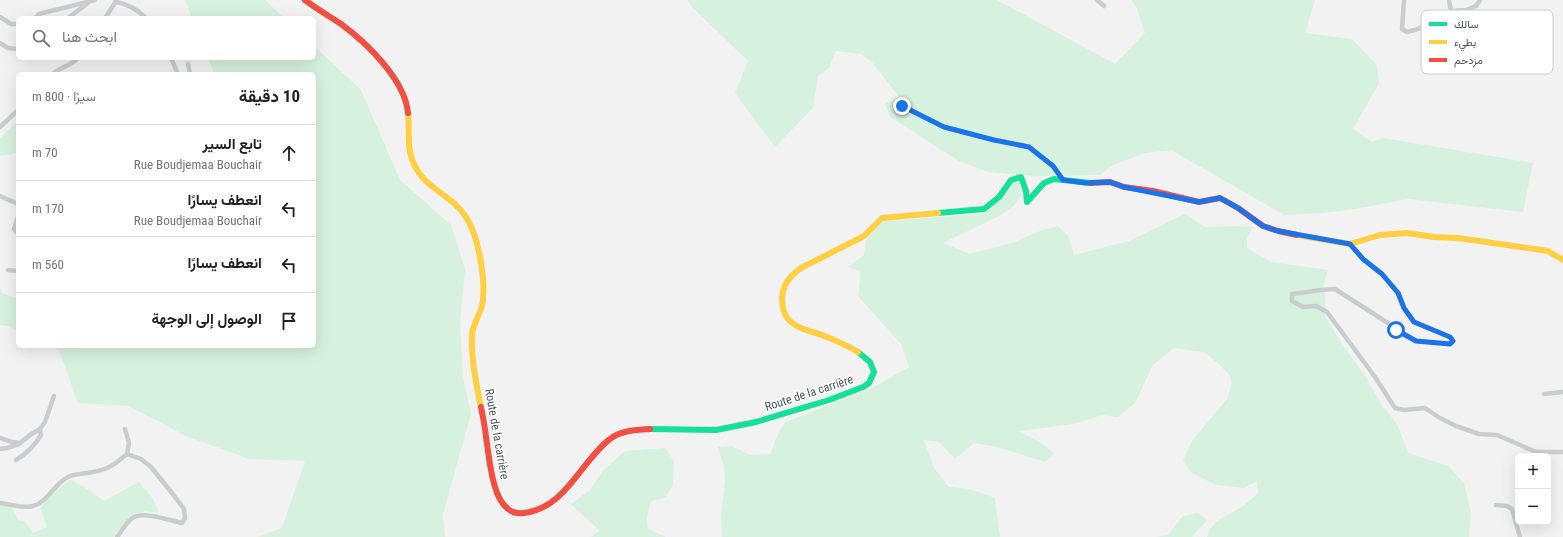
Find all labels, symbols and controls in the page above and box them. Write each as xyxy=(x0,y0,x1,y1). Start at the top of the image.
legend xyxy=(1421,10,1553,74)
search box xyxy=(16,16,316,60)
text: سالك xyxy=(1454,18,1479,31)
icon: search xyxy=(30,27,52,49)
text: ابحث هنا xyxy=(62,28,117,46)
text: بطيء xyxy=(1454,36,1476,52)
text: مزدحم xyxy=(1454,54,1483,68)
text: 10 دقيقة xyxy=(239,86,300,106)
text: سيرًا · 800 m xyxy=(32,89,96,104)
route end xyxy=(893,97,911,115)
text: تابع السير xyxy=(203,135,262,153)
icon: ahead xyxy=(278,142,300,164)
text: 70 m xyxy=(32,145,58,160)
text: Rue Boudjemaa Bouchair xyxy=(134,157,262,172)
text: انعطف يسارًا xyxy=(188,191,262,209)
icon: left xyxy=(278,198,300,220)
text: 170 m xyxy=(32,201,64,216)
text: Rue Boudjemaa Bouchair xyxy=(134,213,262,228)
text: انعطف يسارًا xyxy=(188,254,262,272)
icon: left xyxy=(278,254,300,276)
text: 560 m xyxy=(32,257,64,272)
text: الوصول إلى الوجهة xyxy=(151,310,262,328)
icon: arrive xyxy=(278,310,300,332)
route start xyxy=(1387,321,1405,339)
street label: Route de la carrière xyxy=(763,372,855,414)
street label: Route de la carrière xyxy=(482,388,512,481)
map controls xyxy=(1515,453,1551,525)
button: + xyxy=(1515,453,1551,489)
button: − xyxy=(1515,489,1551,525)

